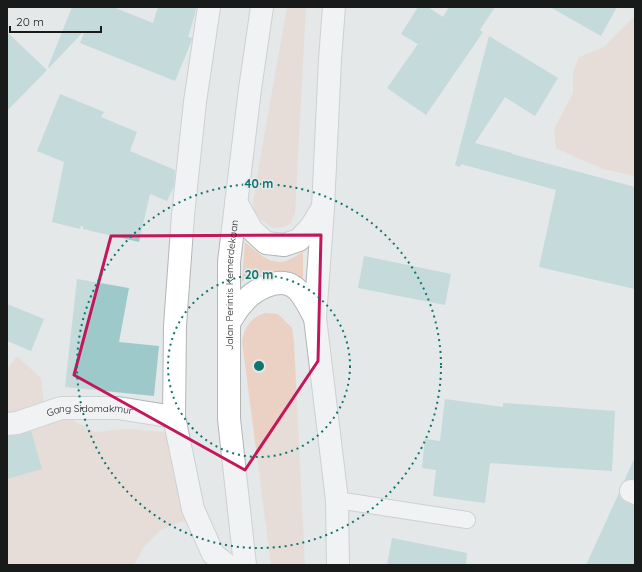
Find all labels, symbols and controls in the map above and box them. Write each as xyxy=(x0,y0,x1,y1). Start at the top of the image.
scale bar xyxy=(10,8,101,34)
text: 20 m xyxy=(16,14,44,29)
text: 40 m xyxy=(245,176,273,191)
street label: Jalan Perintis Kemerdekaan xyxy=(223,219,241,350)
text: 20 m xyxy=(245,267,273,282)
centre of rings xyxy=(252,359,266,373)
street label: Gang Sidomakmur xyxy=(45,401,134,419)

